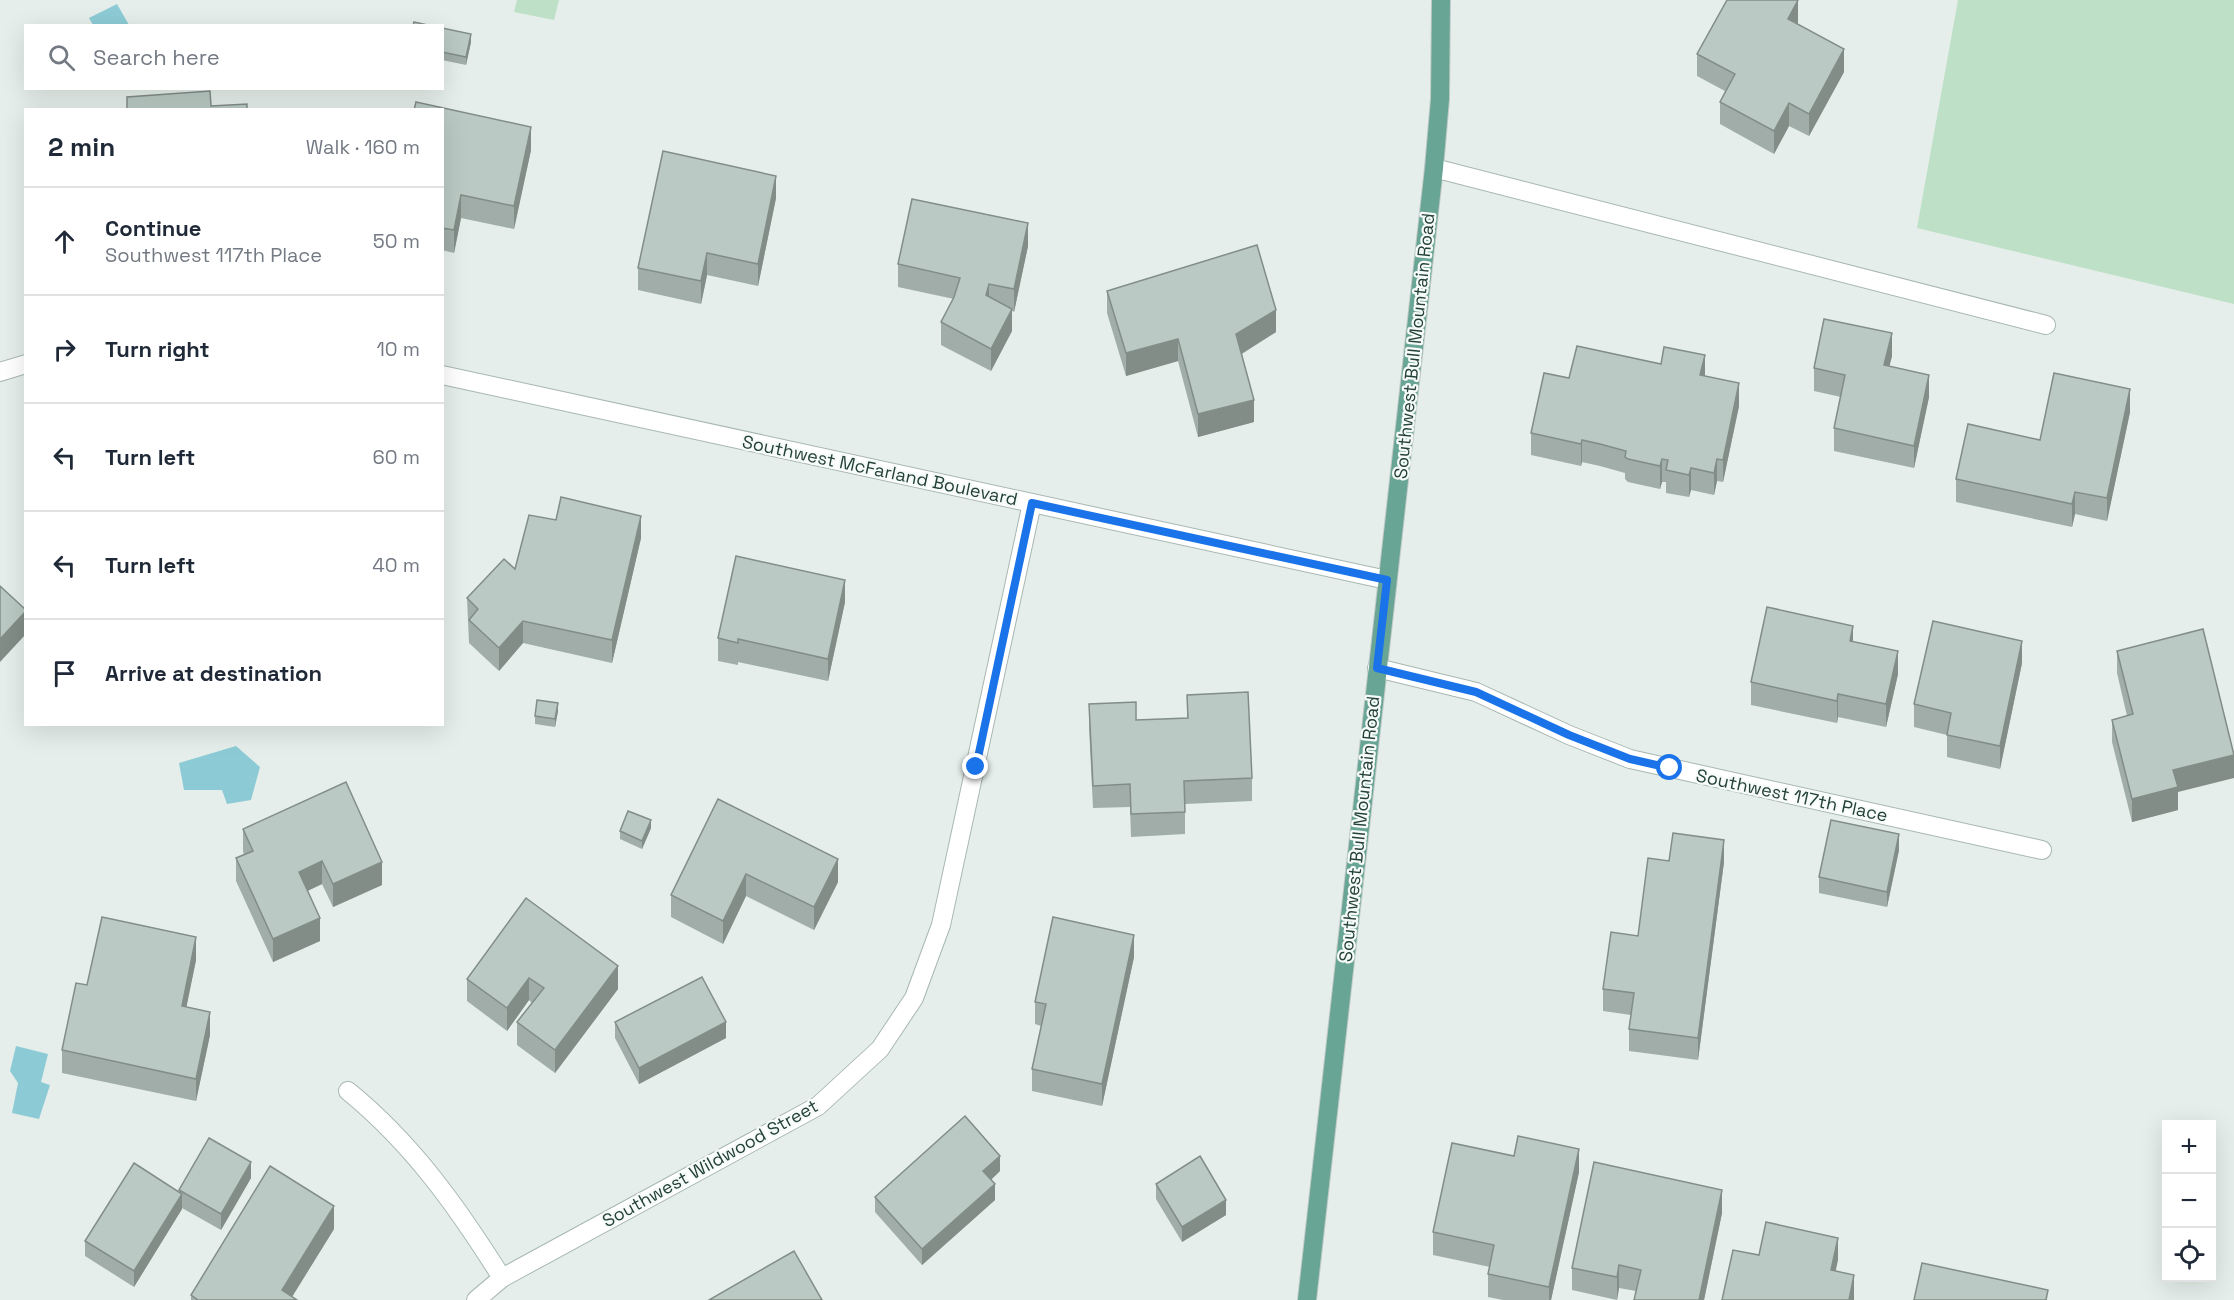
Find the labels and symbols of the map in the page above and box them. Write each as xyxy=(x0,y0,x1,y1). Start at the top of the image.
street label: Southwest Bull Mountain Road xyxy=(1389,212,1439,480)
street label: Southwest McFarland Boulevard xyxy=(740,430,1020,510)
street label: Southwest Bull Mountain Road xyxy=(1334,695,1384,963)
route end xyxy=(962,753,988,779)
route start xyxy=(1656,754,1682,780)
street label: Southwest 117th Place xyxy=(1694,763,1890,827)
street label: Southwest Wildwood Street xyxy=(598,1094,822,1232)

